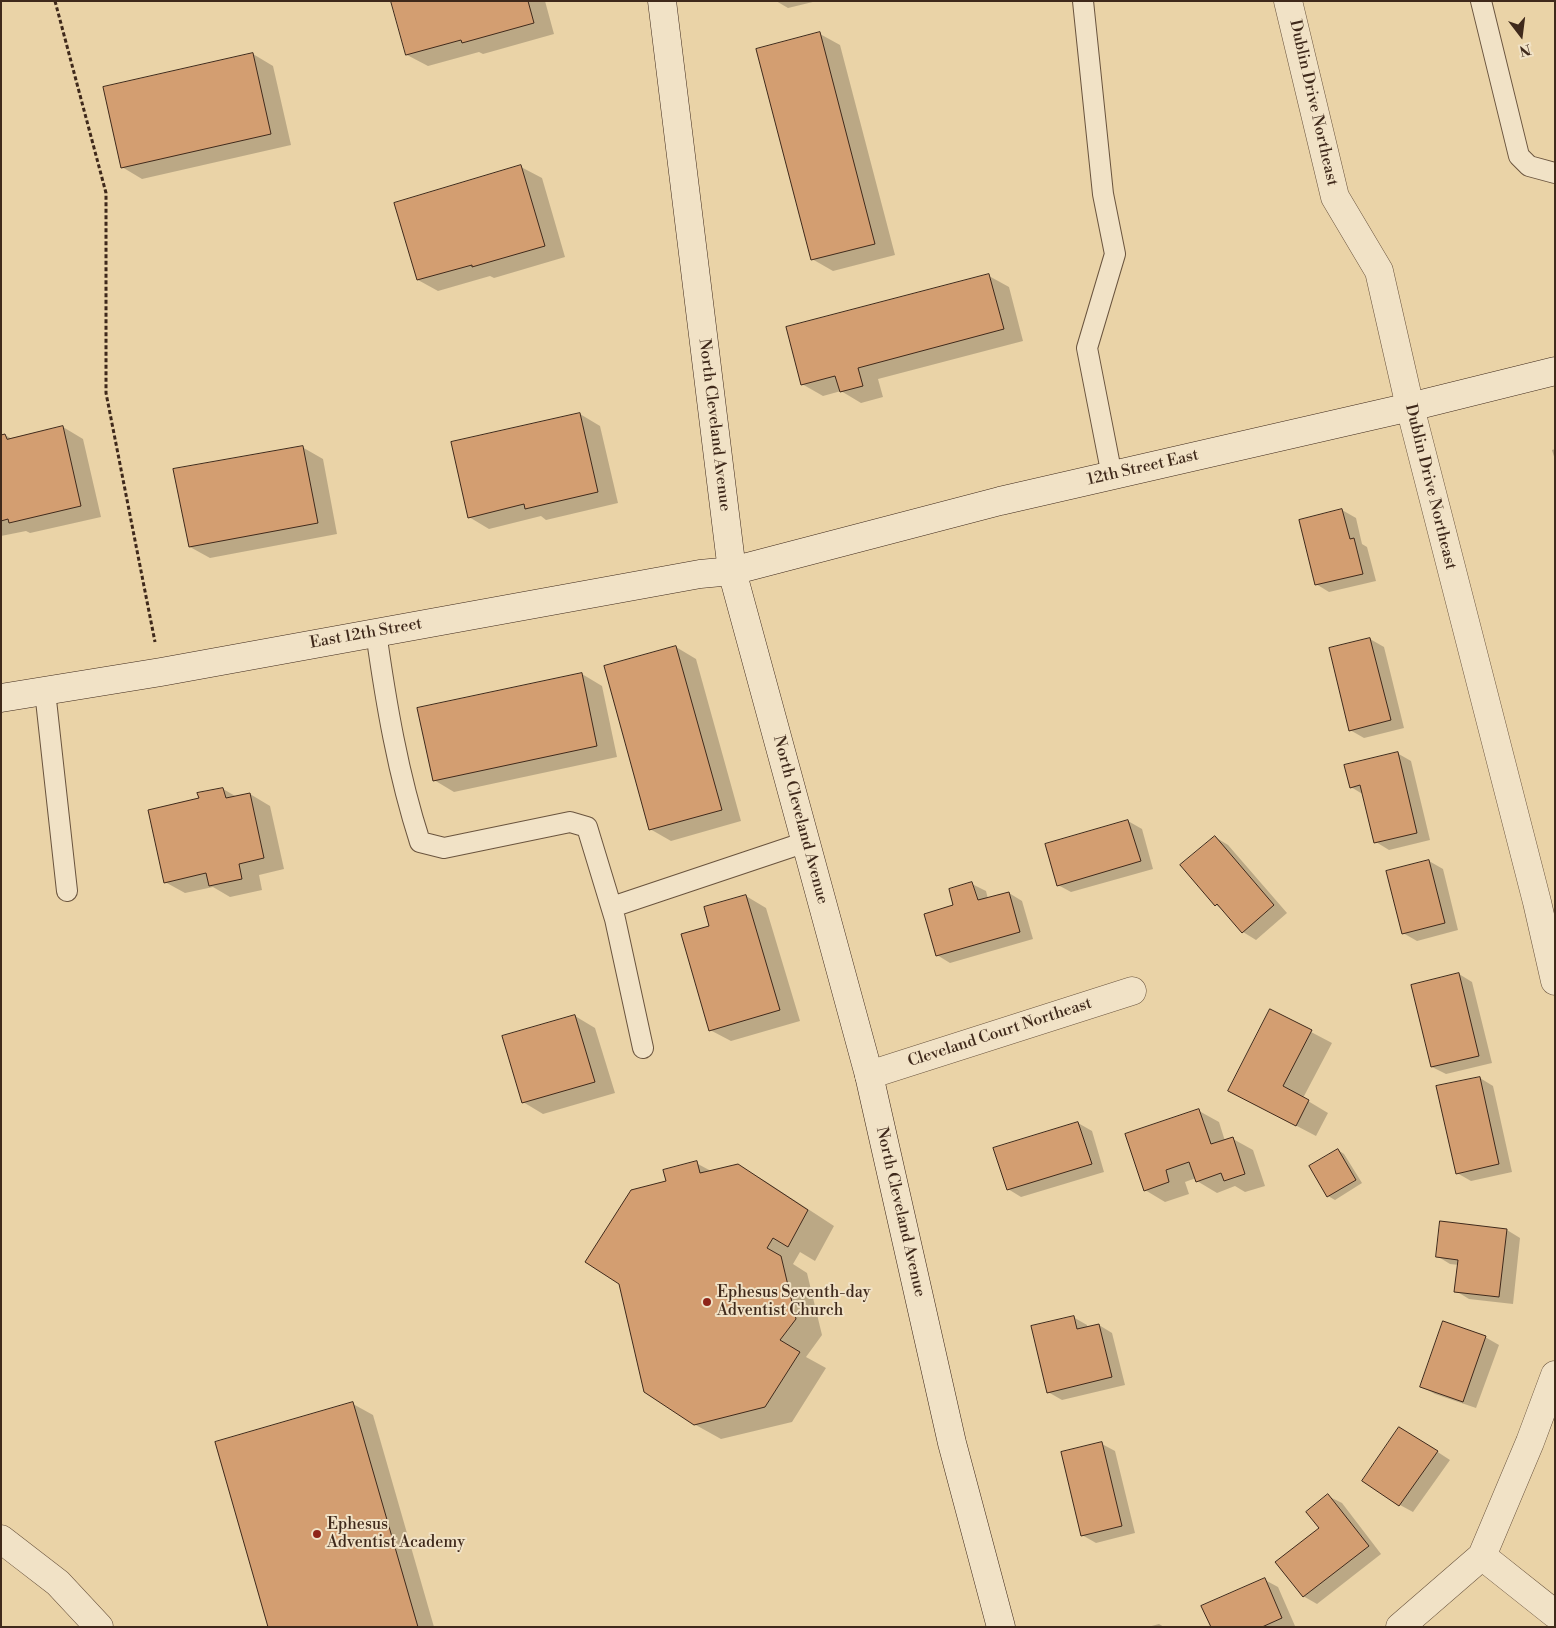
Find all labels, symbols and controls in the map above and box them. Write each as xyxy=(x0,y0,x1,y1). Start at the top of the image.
north arrow xyxy=(1496,10,1546,60)
street label: Dublin Drive Northeast xyxy=(1285,18,1341,188)
text: N xyxy=(1517,39,1533,60)
street label: North Cleveland Avenue xyxy=(694,338,734,512)
street label: Dublin Drive Northeast xyxy=(1400,402,1460,572)
street label: 12th Street East xyxy=(1085,446,1201,490)
street label: East 12th Street xyxy=(308,615,424,653)
street label: North Cleveland Avenue xyxy=(768,734,832,906)
street label: Cleveland Court Northeast xyxy=(906,994,1094,1072)
street label: North Cleveland Avenue xyxy=(871,1125,929,1299)
place label: Ephesus Seventh-day Adventist Church xyxy=(717,1283,870,1321)
marker: Ephesus Seventh-day Adventist Church xyxy=(701,1296,713,1308)
place label: Ephesus Adventist Academy xyxy=(327,1515,465,1553)
marker: Ephesus Adventist Academy xyxy=(311,1528,323,1540)

